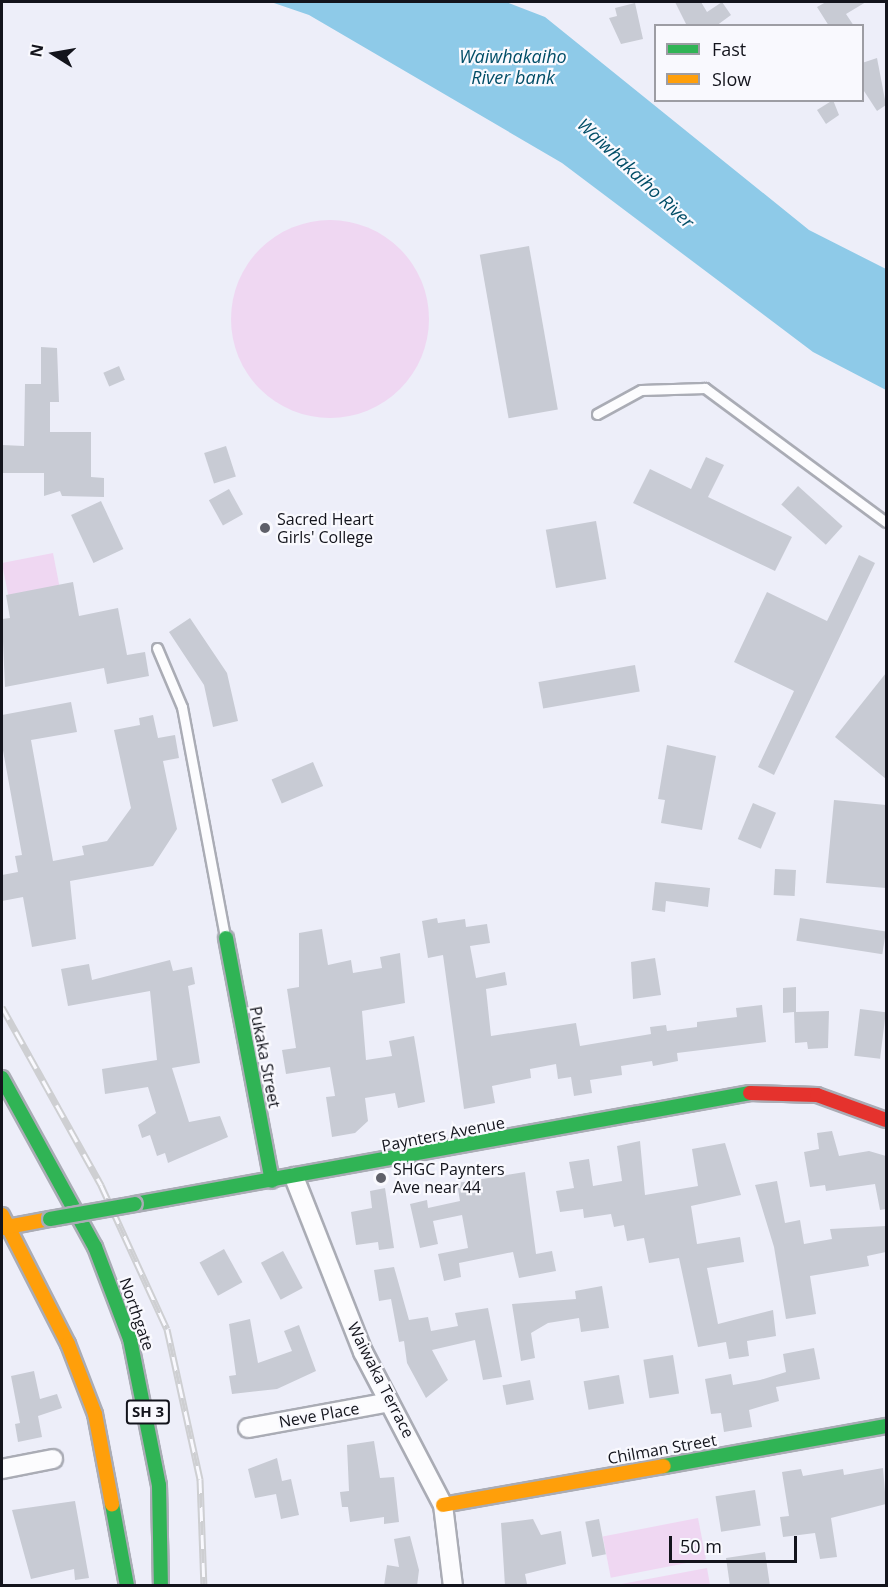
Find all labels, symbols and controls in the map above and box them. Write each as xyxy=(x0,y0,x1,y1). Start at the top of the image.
north arrow xyxy=(24,24,84,84)
legend xyxy=(654,24,864,102)
text: Fast xyxy=(712,37,746,61)
text: N xyxy=(24,42,48,59)
water label: Waiwhakaiho River bank xyxy=(459,46,567,88)
text: Slow xyxy=(712,67,751,91)
water label: Waiwhakaiho River xyxy=(573,113,699,233)
place label: Sacred Heart Girls' College xyxy=(277,509,374,547)
marker: Sacred Heart Girls' College xyxy=(258,521,272,535)
street label: Pukaka Street xyxy=(246,1005,284,1109)
street label: Paynters Avenue xyxy=(380,1113,506,1155)
place label: SHGC Paynters Ave near 44 xyxy=(393,1159,505,1197)
marker: SHGC Paynters Ave near 44 xyxy=(374,1171,388,1185)
street label: Northgate xyxy=(116,1275,158,1353)
street label: Waiwaka Terrace xyxy=(344,1319,418,1441)
street label: Neve Place xyxy=(277,1398,361,1432)
road number: SH 3 xyxy=(126,1400,170,1424)
street label: Chilman Street xyxy=(606,1430,718,1468)
scale bar xyxy=(672,1524,800,1562)
text: 50 m xyxy=(680,1534,722,1558)

